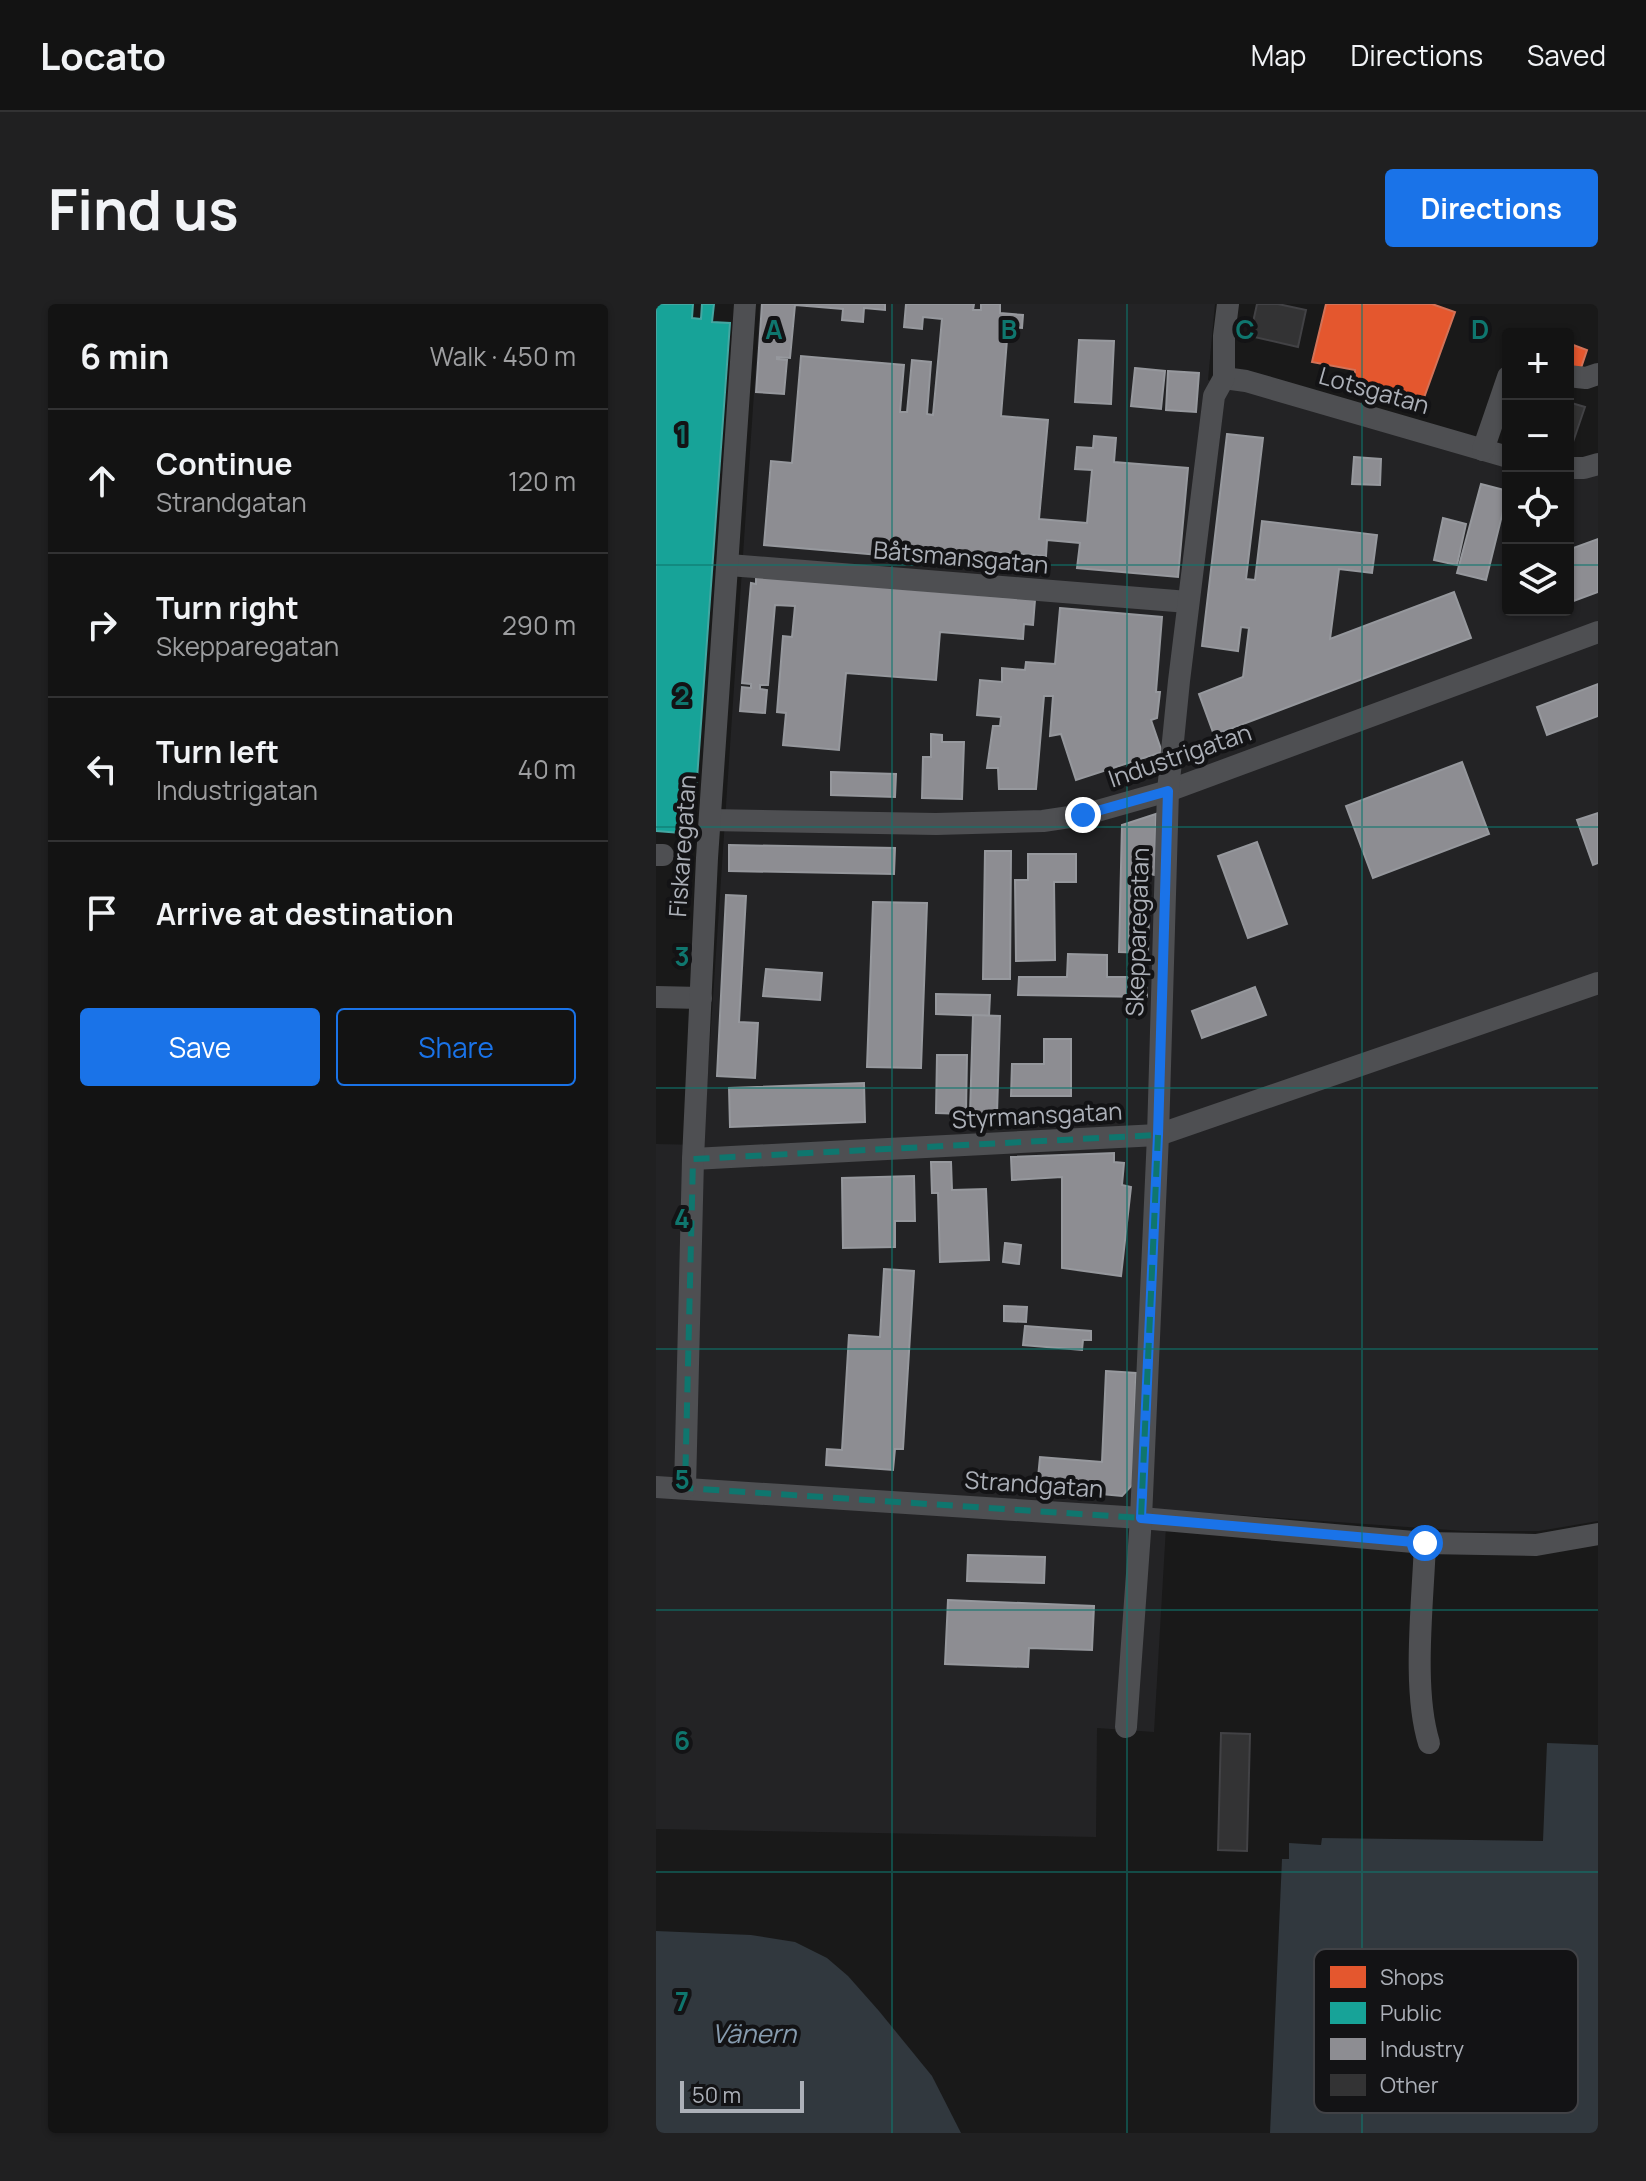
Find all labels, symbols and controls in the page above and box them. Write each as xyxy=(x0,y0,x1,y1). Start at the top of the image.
text: Locato xyxy=(40,29,166,81)
text: Map xyxy=(1251,36,1306,74)
text: Directions xyxy=(1350,36,1483,74)
text: Saved xyxy=(1527,36,1606,74)
button: Directions xyxy=(1385,169,1598,247)
text: Find us xyxy=(48,170,239,247)
text: A xyxy=(765,311,783,347)
text: B xyxy=(1001,311,1017,347)
text: C xyxy=(1235,311,1255,347)
text: D xyxy=(1471,311,1489,347)
map controls xyxy=(1502,328,1574,616)
button: + xyxy=(1502,328,1574,400)
text: 6 min xyxy=(80,333,169,379)
text: Walk · 450 m xyxy=(430,338,576,374)
street label: Lotsgatan xyxy=(1315,358,1433,421)
button: − xyxy=(1502,400,1574,472)
text: 1 xyxy=(676,416,688,452)
text: Continue xyxy=(156,443,292,484)
icon: ahead xyxy=(80,459,124,503)
text: 120 m xyxy=(508,463,576,499)
button: locate xyxy=(1502,472,1574,544)
text: Strandgatan xyxy=(156,484,307,520)
street label: Båtsmansgatan xyxy=(872,532,1050,581)
button: layers xyxy=(1502,544,1574,616)
text: Turn right xyxy=(156,587,299,628)
icon: right xyxy=(80,603,124,647)
text: 290 m xyxy=(502,607,576,643)
text: Skepparegatan xyxy=(156,628,339,664)
text: 2 xyxy=(674,677,690,713)
street label: Industrigatan xyxy=(1103,715,1256,795)
text: Turn left xyxy=(156,731,279,772)
icon: left xyxy=(80,747,124,791)
text: 40 m xyxy=(518,751,576,787)
text: Industrigatan xyxy=(156,772,318,808)
street label: Fiskaregatan xyxy=(660,774,703,918)
route end xyxy=(1065,797,1101,833)
street label: Skepparegatan xyxy=(1117,847,1156,1017)
icon: arrive xyxy=(80,891,124,935)
text: Arrive at destination xyxy=(156,893,454,934)
text: 3 xyxy=(674,938,690,974)
button: Save xyxy=(80,1008,320,1086)
button: Share xyxy=(336,1008,576,1086)
street label: Styrmansgatan xyxy=(951,1094,1123,1135)
text: 4 xyxy=(674,1200,690,1236)
text: 5 xyxy=(674,1461,690,1497)
street label: Strandgatan xyxy=(964,1462,1105,1505)
route start xyxy=(1407,1525,1443,1561)
text: 6 xyxy=(674,1722,690,1758)
legend xyxy=(1314,1949,1578,2113)
text: Shops xyxy=(1380,1962,1444,1992)
text: 7 xyxy=(675,1983,689,2019)
text: Public xyxy=(1380,1998,1442,2028)
water label: Vänern xyxy=(712,2015,798,2051)
text: Industry xyxy=(1380,2034,1464,2064)
text: Other xyxy=(1380,2070,1439,2100)
scale bar xyxy=(680,2077,804,2113)
text: 50 m xyxy=(692,2080,741,2110)

